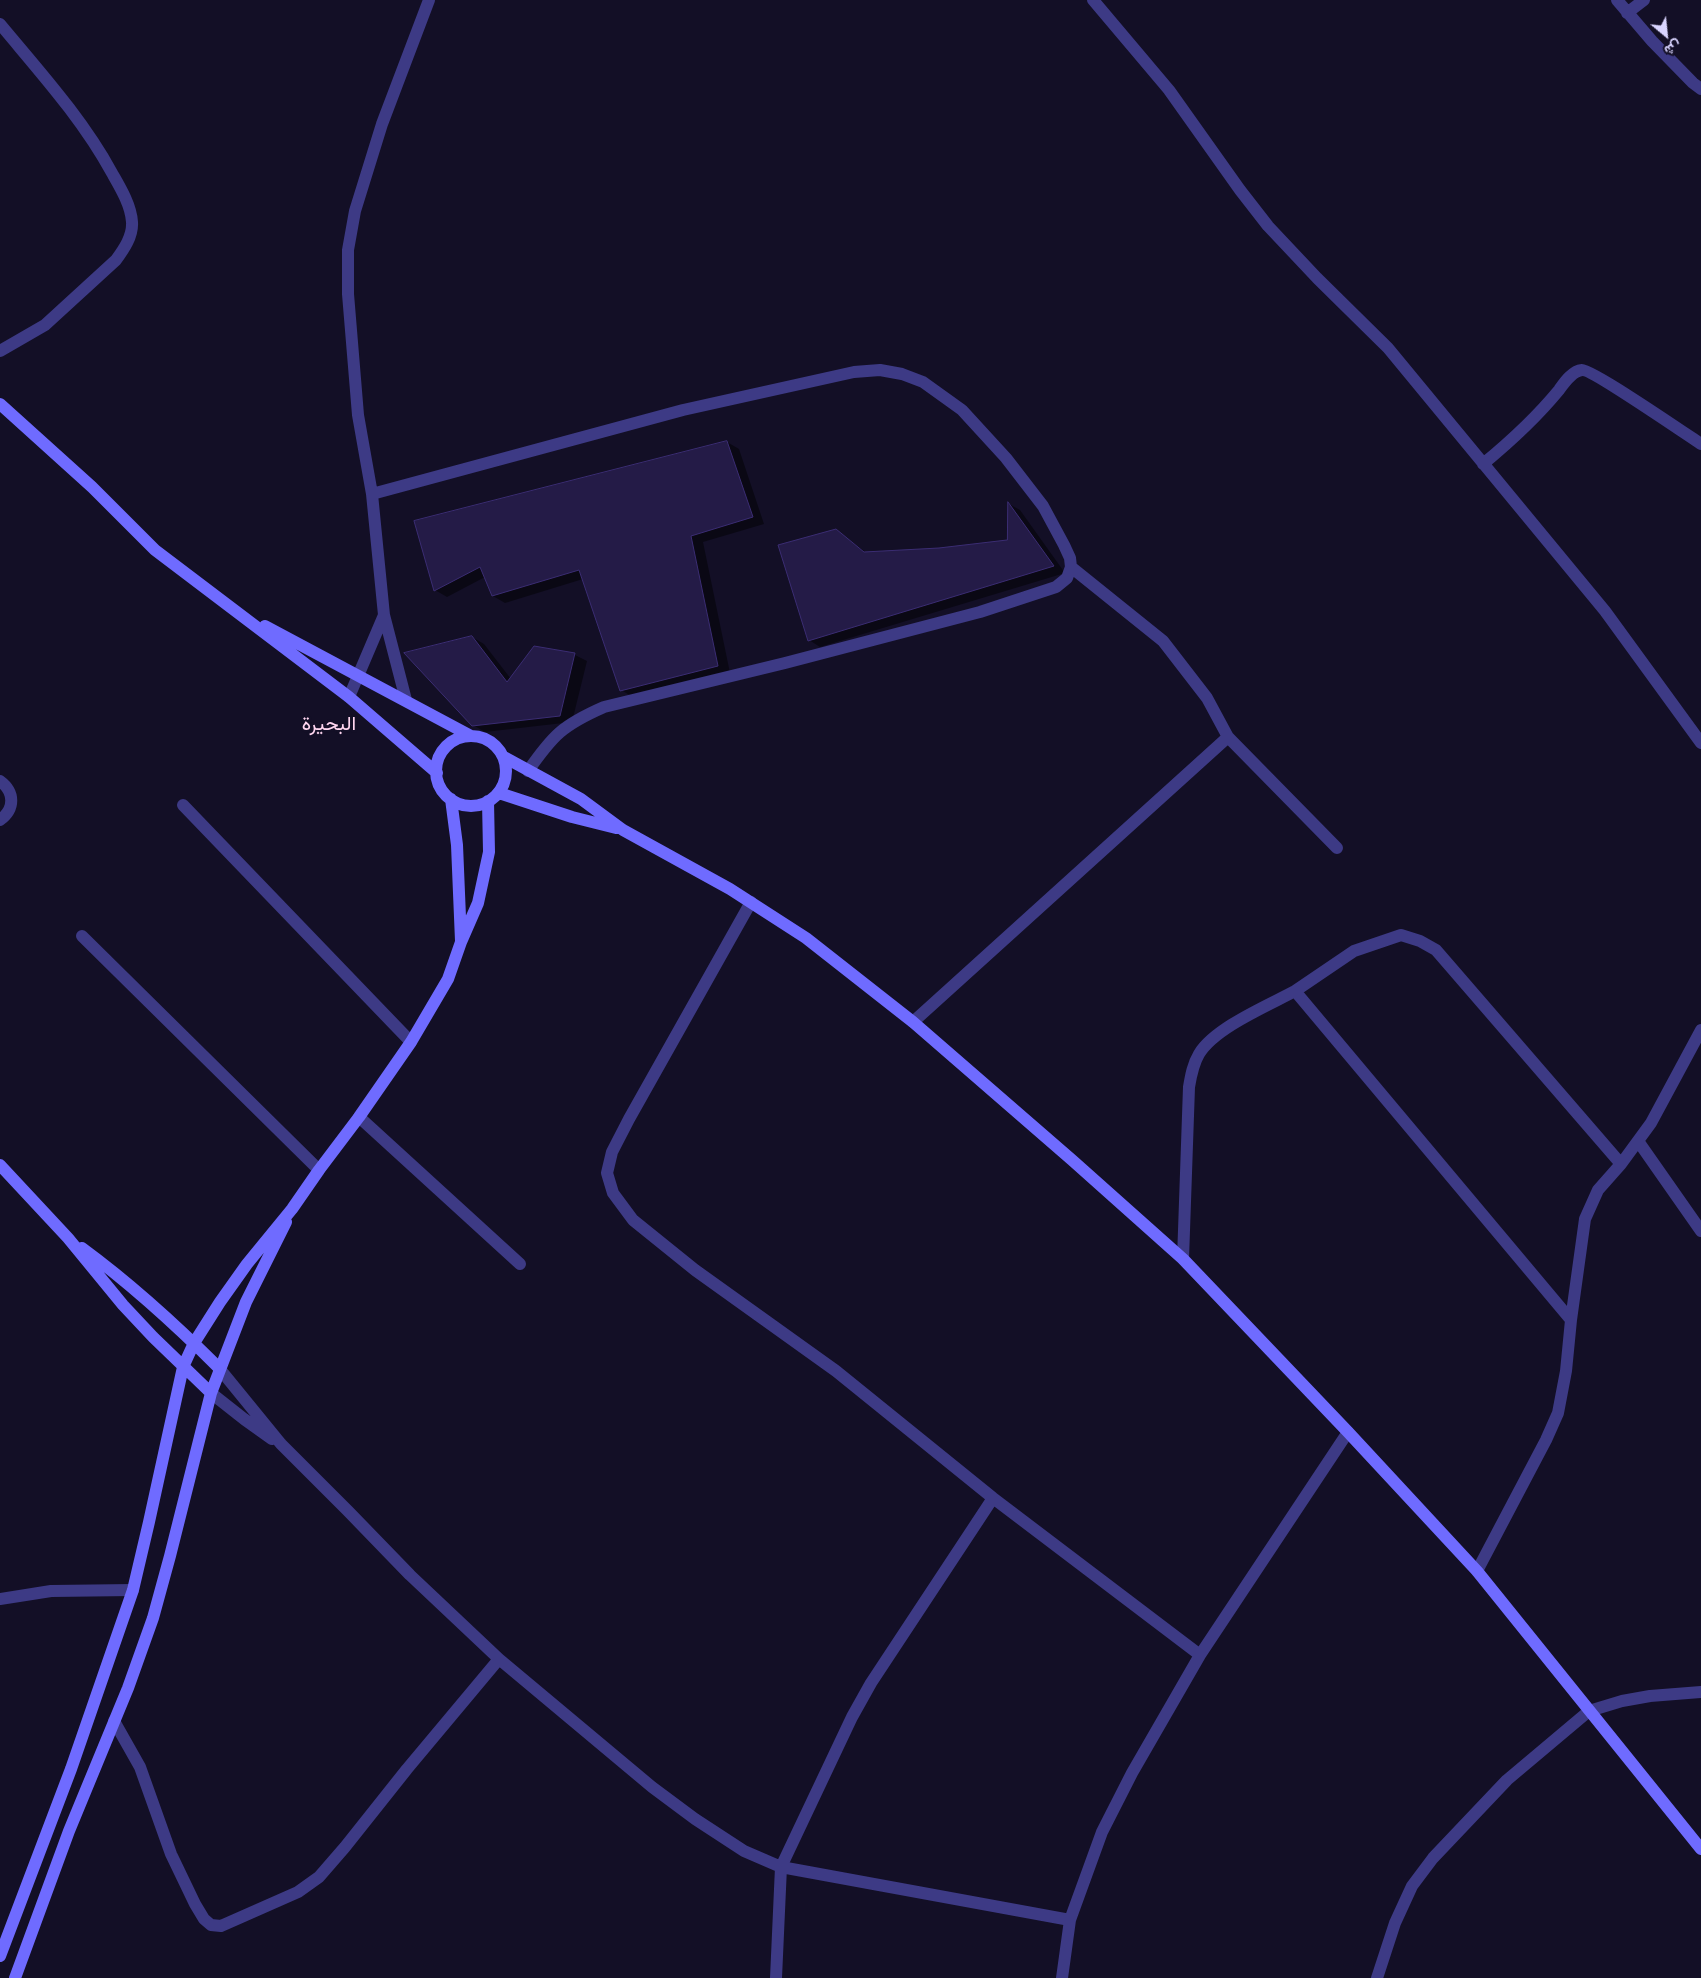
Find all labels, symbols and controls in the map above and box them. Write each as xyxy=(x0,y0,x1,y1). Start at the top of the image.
north arrow xyxy=(1641,10,1691,60)
text: ش xyxy=(1662,37,1685,60)
district label: البحيرة xyxy=(302,711,356,735)

